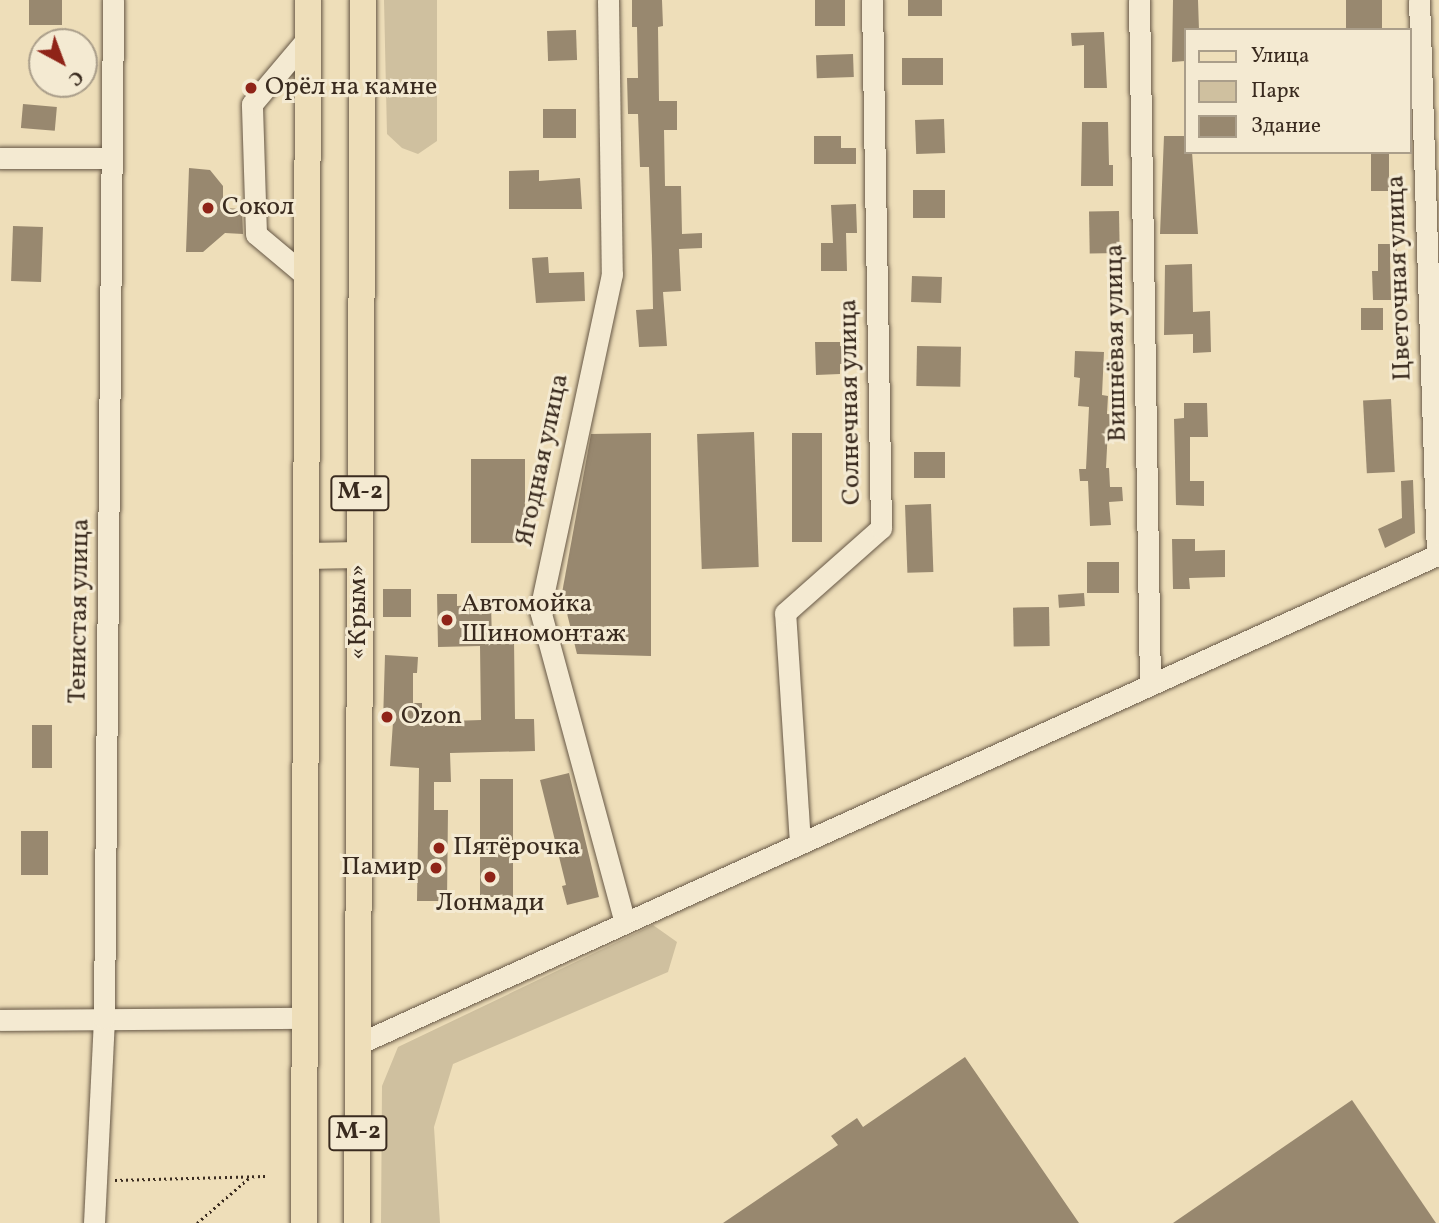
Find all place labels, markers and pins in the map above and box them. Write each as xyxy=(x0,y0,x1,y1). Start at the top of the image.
place label: Орёл на камне xyxy=(265,72,437,104)
marker: Орёл на камне xyxy=(243,80,259,96)
place label: Сокол xyxy=(222,192,294,224)
marker: Сокол xyxy=(200,200,216,216)
place label: Автомойка Шиномонтаж xyxy=(461,589,626,650)
marker: Автомойка Шиномонтаж xyxy=(439,612,455,628)
place label: Ozon xyxy=(401,701,462,733)
marker: Ozon xyxy=(379,709,395,725)
place label: Пятёрочка xyxy=(453,832,581,864)
marker: Пятёрочка xyxy=(431,840,447,856)
place label: Памир xyxy=(341,852,422,884)
marker: Памир xyxy=(428,860,444,876)
marker: Лонмади xyxy=(482,869,498,885)
place label: Лонмади xyxy=(436,888,544,920)

